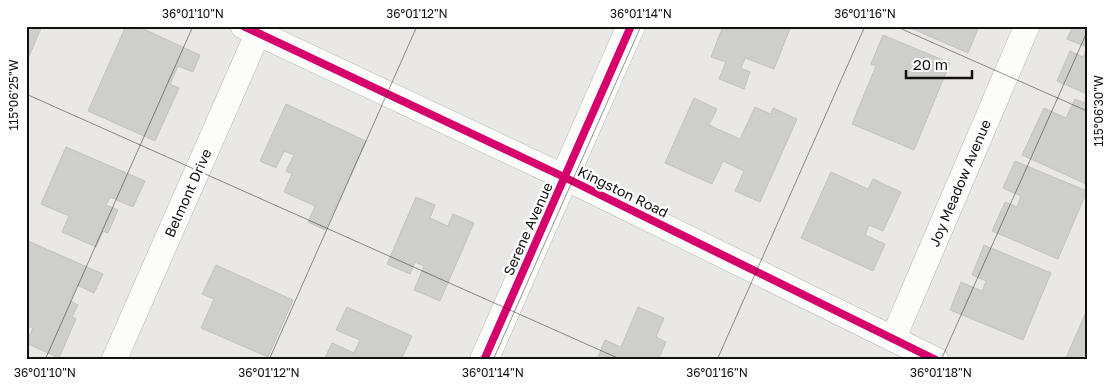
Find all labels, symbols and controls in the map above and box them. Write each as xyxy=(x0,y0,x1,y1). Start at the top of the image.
text: 36°01'10"N xyxy=(162,6,224,21)
text: 36°01'12"N xyxy=(386,6,448,21)
text: 36°01'14"N xyxy=(610,6,672,21)
text: 36°01'16"N xyxy=(834,6,896,21)
scale bar xyxy=(906,48,972,80)
text: 20 m xyxy=(913,55,948,73)
text: 115°06'25"W xyxy=(6,59,21,130)
text: 115°06'30"W xyxy=(1091,75,1106,147)
street label: Joy Meadow Avenue xyxy=(925,117,994,249)
street label: Belmont Drive xyxy=(160,146,215,240)
street label: Kingston Road xyxy=(575,162,671,221)
street label: Serene Avenue xyxy=(499,180,556,278)
text: 36°01'10"N xyxy=(14,365,76,380)
text: 36°01'12"N xyxy=(238,365,300,380)
text: 36°01'14"N xyxy=(462,365,524,380)
text: 36°01'16"N xyxy=(686,365,748,380)
text: 36°01'18"N xyxy=(910,365,972,380)

